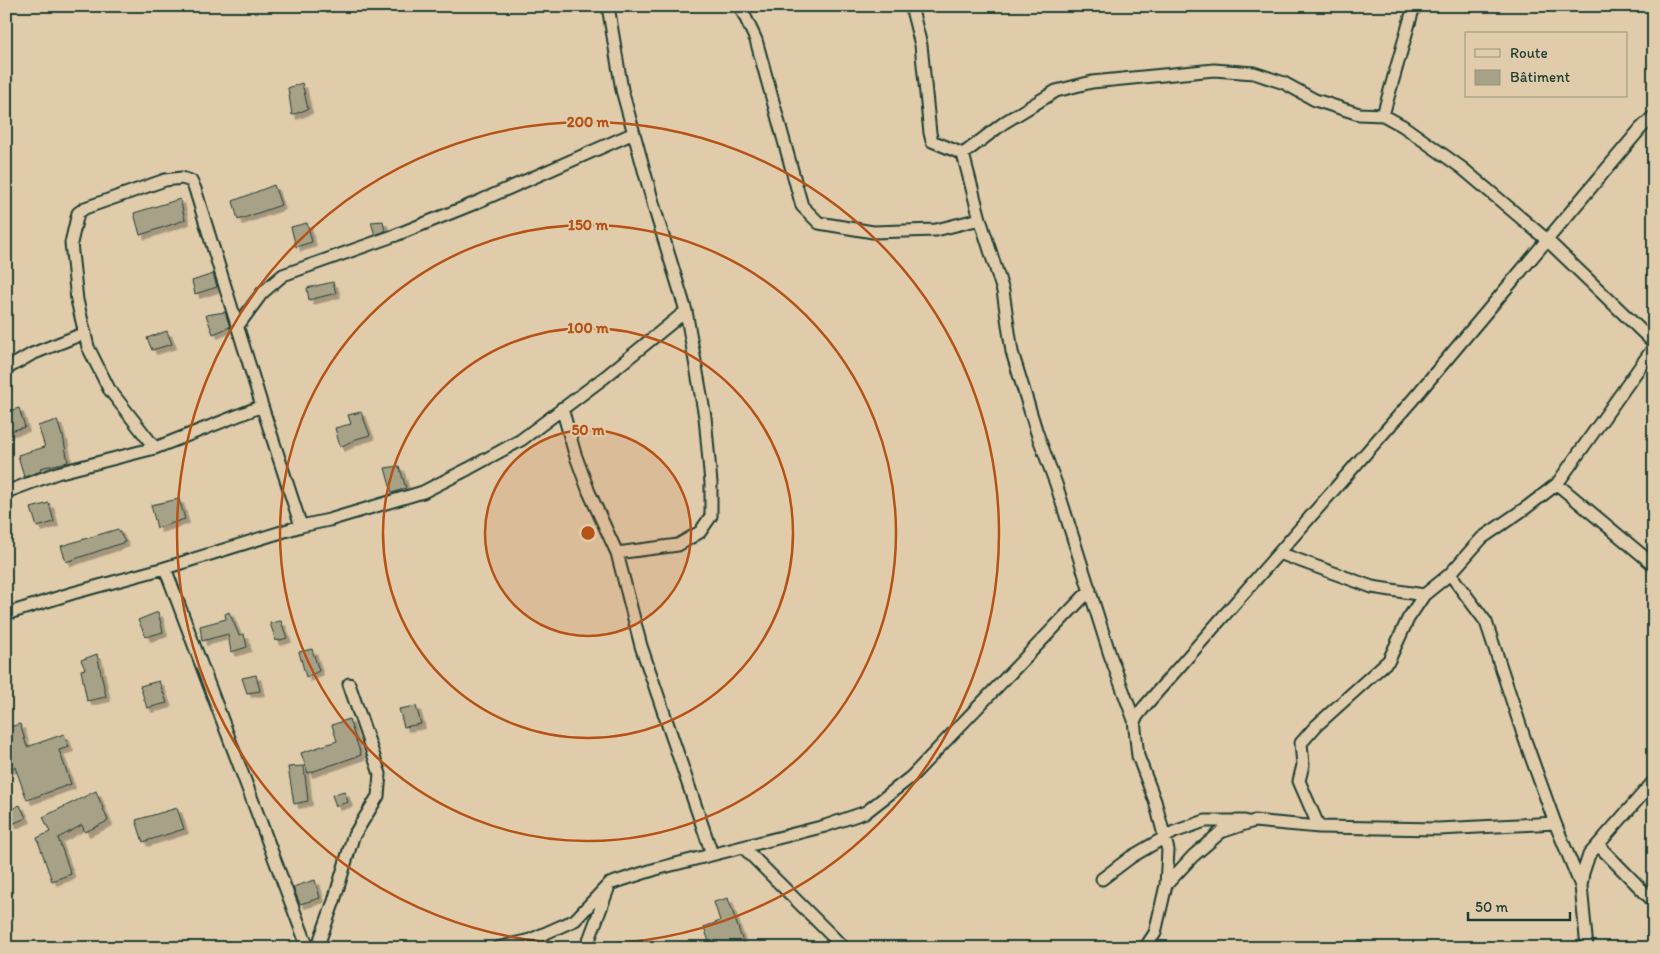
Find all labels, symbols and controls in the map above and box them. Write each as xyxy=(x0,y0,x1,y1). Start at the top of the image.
legend xyxy=(1465,32,1628,98)
text: Route xyxy=(1510,44,1548,62)
text: Bâtiment xyxy=(1510,68,1571,86)
text: 200 m xyxy=(567,113,610,131)
text: 150 m xyxy=(568,216,608,234)
text: 100 m xyxy=(567,319,609,337)
text: 50 m xyxy=(571,421,605,439)
centre of rings xyxy=(579,524,597,542)
scale bar xyxy=(1468,889,1570,921)
text: 50 m xyxy=(1475,898,1508,916)

